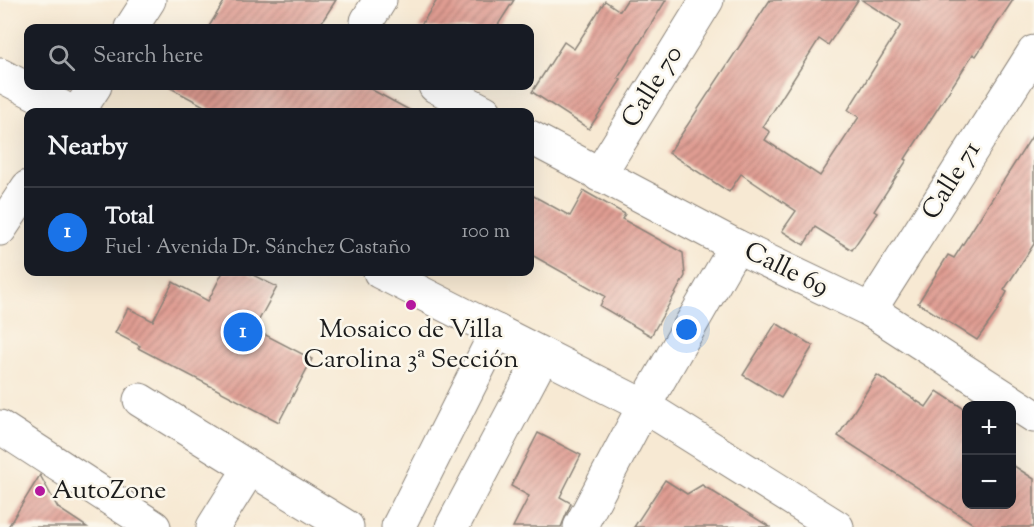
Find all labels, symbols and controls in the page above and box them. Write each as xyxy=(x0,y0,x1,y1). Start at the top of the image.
search box xyxy=(24,24,534,90)
street label: Calle 70 xyxy=(613,39,693,135)
icon: search xyxy=(45,41,78,74)
text: Search here xyxy=(93,41,203,73)
text: Nearby xyxy=(48,129,128,166)
street label: Calle 71 xyxy=(913,134,991,227)
text: Total xyxy=(105,202,154,234)
text: 1 xyxy=(64,218,71,247)
text: 100 m xyxy=(461,218,510,247)
text: Fuel · Avenida Dr. Sánchez Castaño xyxy=(105,234,411,263)
street label: Calle 69 xyxy=(737,234,835,306)
marker: Mosaico de Villa Carolina 3ª Sección xyxy=(404,298,418,312)
pin: 1 xyxy=(224,310,262,354)
place label: Mosaico de Villa Carolina 3ª Sección xyxy=(303,312,519,379)
your location xyxy=(672,315,701,344)
map controls xyxy=(962,401,1016,509)
button: + xyxy=(962,401,1016,455)
button: − xyxy=(962,455,1016,509)
place label: AutoZone xyxy=(52,473,166,510)
marker: AutoZone xyxy=(33,484,47,498)

